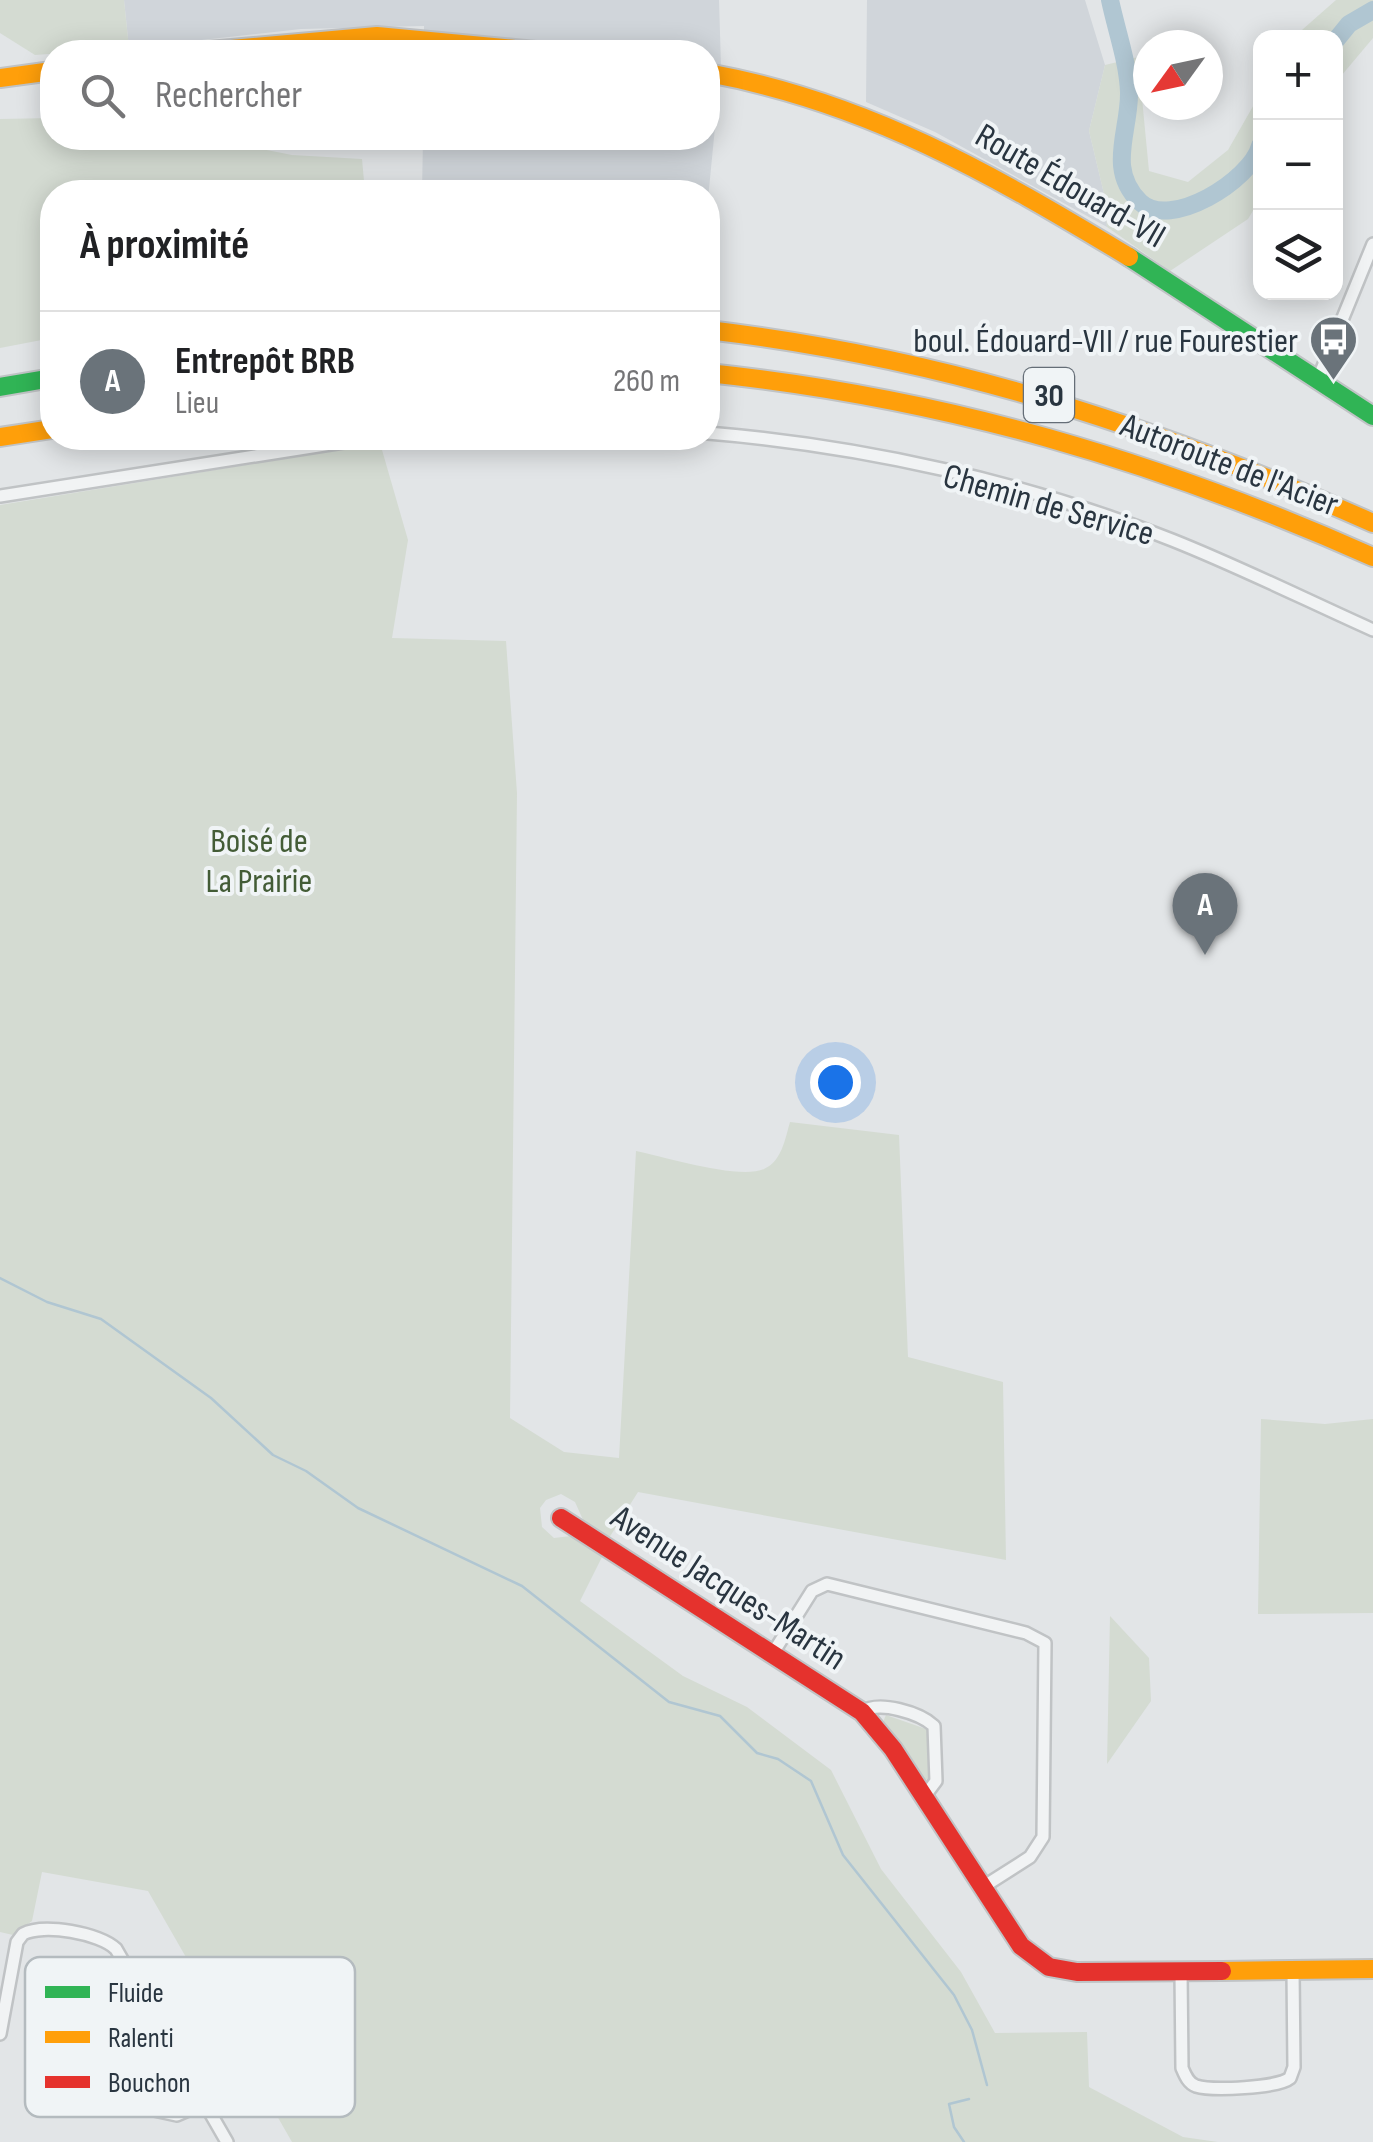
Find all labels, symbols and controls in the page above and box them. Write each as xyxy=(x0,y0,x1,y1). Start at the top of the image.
north arrow xyxy=(1133,30,1223,120)
map controls xyxy=(1253,30,1343,300)
button: + xyxy=(1253,30,1343,120)
search box xyxy=(40,40,720,150)
icon: search xyxy=(75,68,130,123)
text: Rechercher xyxy=(155,73,302,118)
street label: Route Édouard-VII xyxy=(968,115,1173,258)
button: − xyxy=(1253,120,1343,210)
button: layers xyxy=(1253,210,1343,300)
text: À proximité xyxy=(80,220,249,271)
bus stop icon: boul. Édouard-VII / rue Fourestier xyxy=(1307,314,1359,382)
place label: boul. Édouard-VII / rue Fourestier xyxy=(913,320,1298,363)
text: Entrepôt BRB xyxy=(175,339,355,384)
text: A xyxy=(105,362,120,401)
text: 260 m xyxy=(613,362,680,401)
road number: 30 xyxy=(1024,368,1074,422)
text: Lieu xyxy=(175,384,219,423)
street label: Autoroute de l'Acier xyxy=(1114,404,1344,527)
street label: Chemin de Service xyxy=(938,455,1159,556)
park label: Boisé de La Prairie xyxy=(206,820,312,903)
pin: A xyxy=(1172,872,1238,955)
your location xyxy=(810,1057,861,1108)
street label: Avenue Jacques-Martin xyxy=(602,1496,854,1680)
legend xyxy=(25,1957,355,2117)
text: Fluide xyxy=(108,1977,164,2010)
text: Ralenti xyxy=(108,2022,174,2055)
text: Bouchon xyxy=(108,2067,191,2100)

